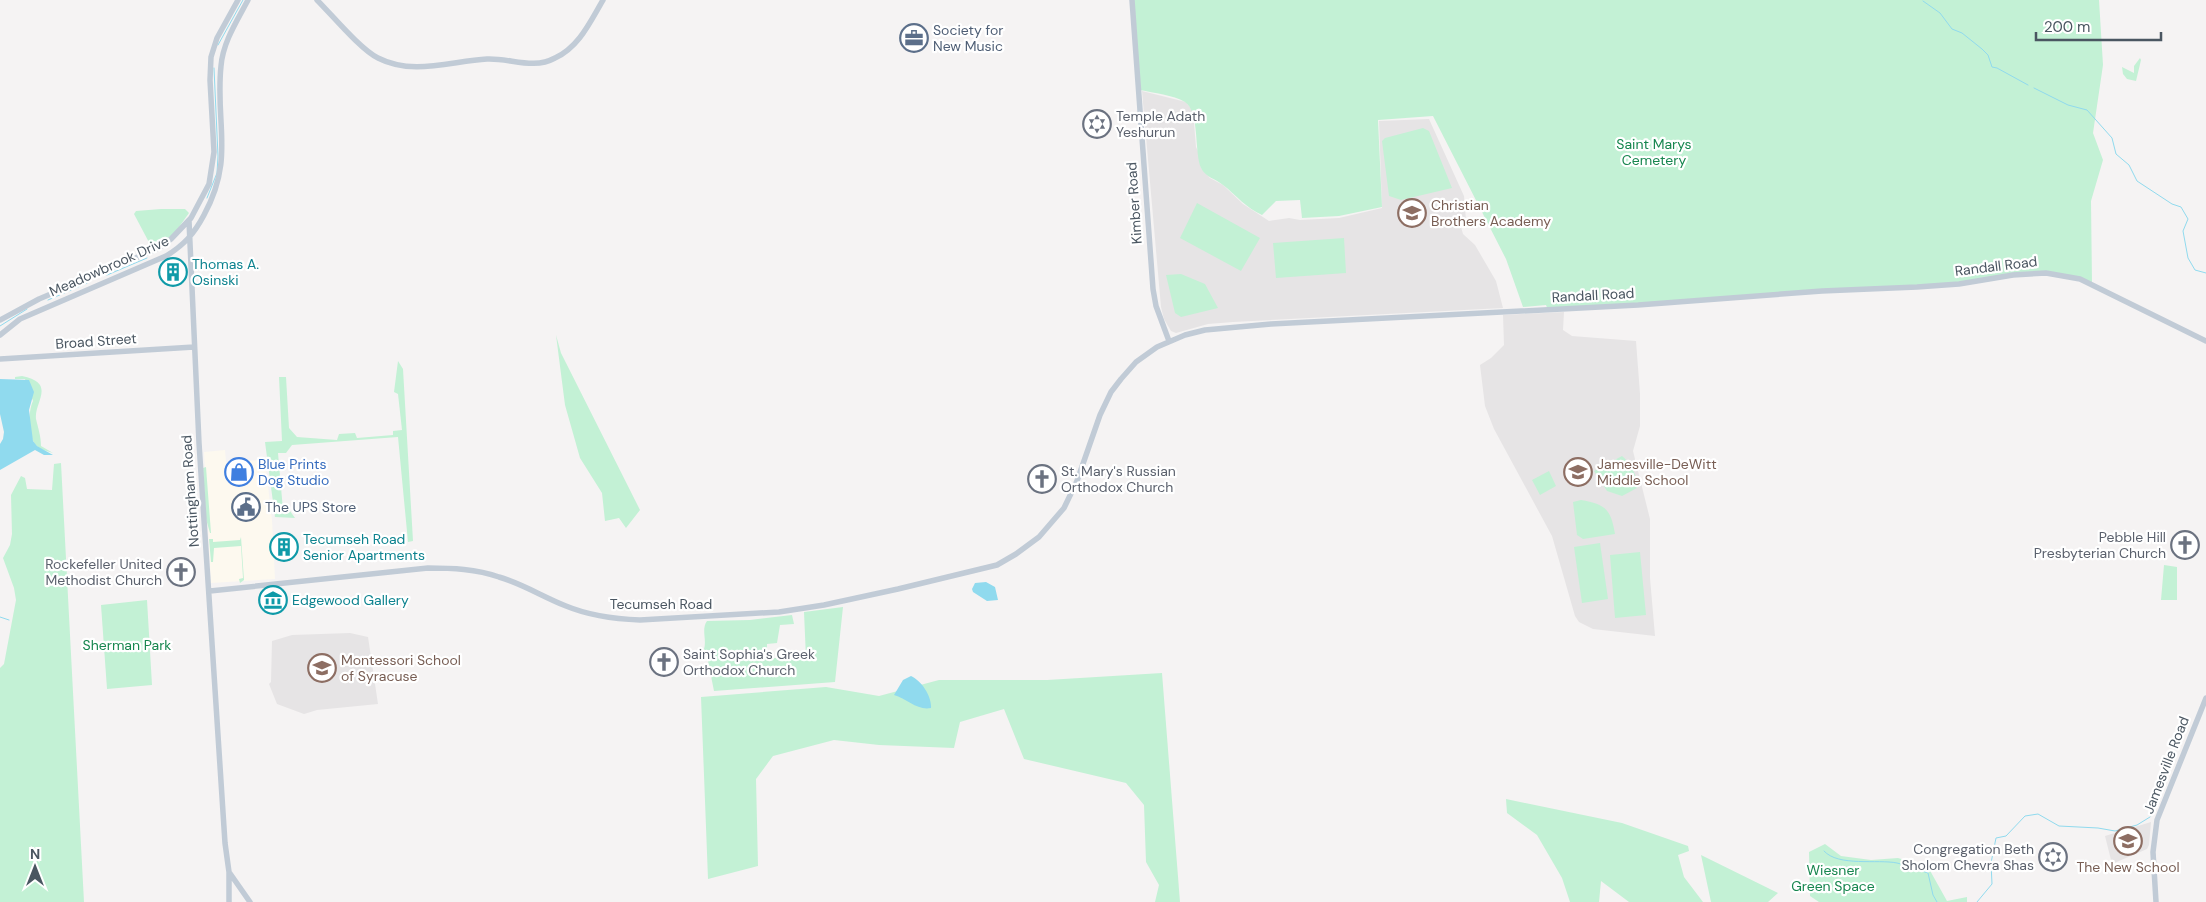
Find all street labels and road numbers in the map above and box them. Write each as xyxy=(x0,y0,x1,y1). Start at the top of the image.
street label: Kimber Road xyxy=(1122,161,1146,245)
street label: Meadowbrook Drive xyxy=(46,232,172,300)
street label: Randall Road xyxy=(1954,252,2038,280)
street label: Randall Road xyxy=(1551,284,1635,306)
street label: Broad Street xyxy=(55,329,137,353)
street label: Nottingham Road xyxy=(177,434,203,548)
street label: Tecumseh Road xyxy=(610,595,712,613)
street label: Jamesville Road xyxy=(2139,714,2193,816)

